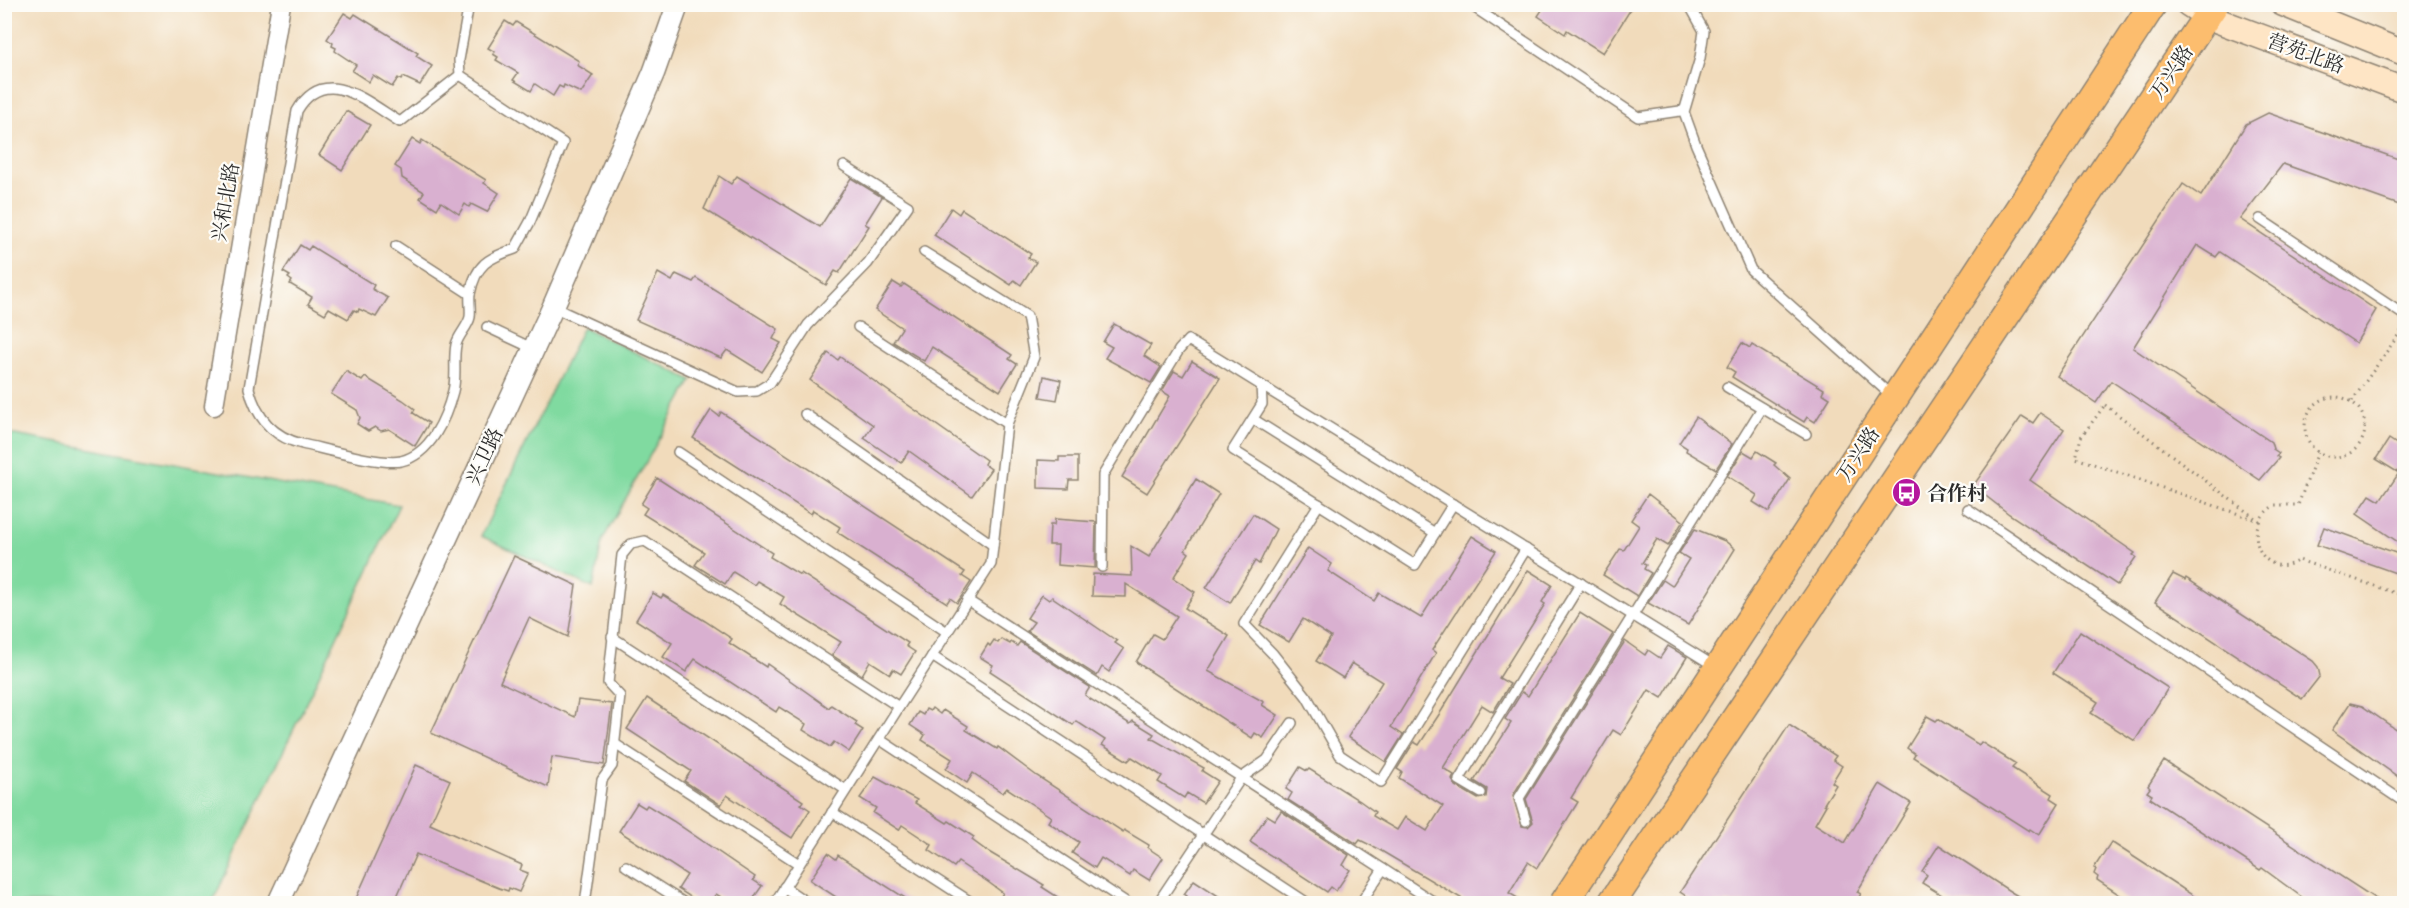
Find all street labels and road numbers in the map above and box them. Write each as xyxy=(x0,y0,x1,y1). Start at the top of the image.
street label: 营苑北路 xyxy=(2264,29,2347,80)
street label: 万兴路 xyxy=(2145,41,2199,105)
street label: 兴和北路 xyxy=(207,161,246,244)
street label: 万兴路 xyxy=(1832,423,1886,487)
street label: 兴卫路 xyxy=(461,424,509,489)

